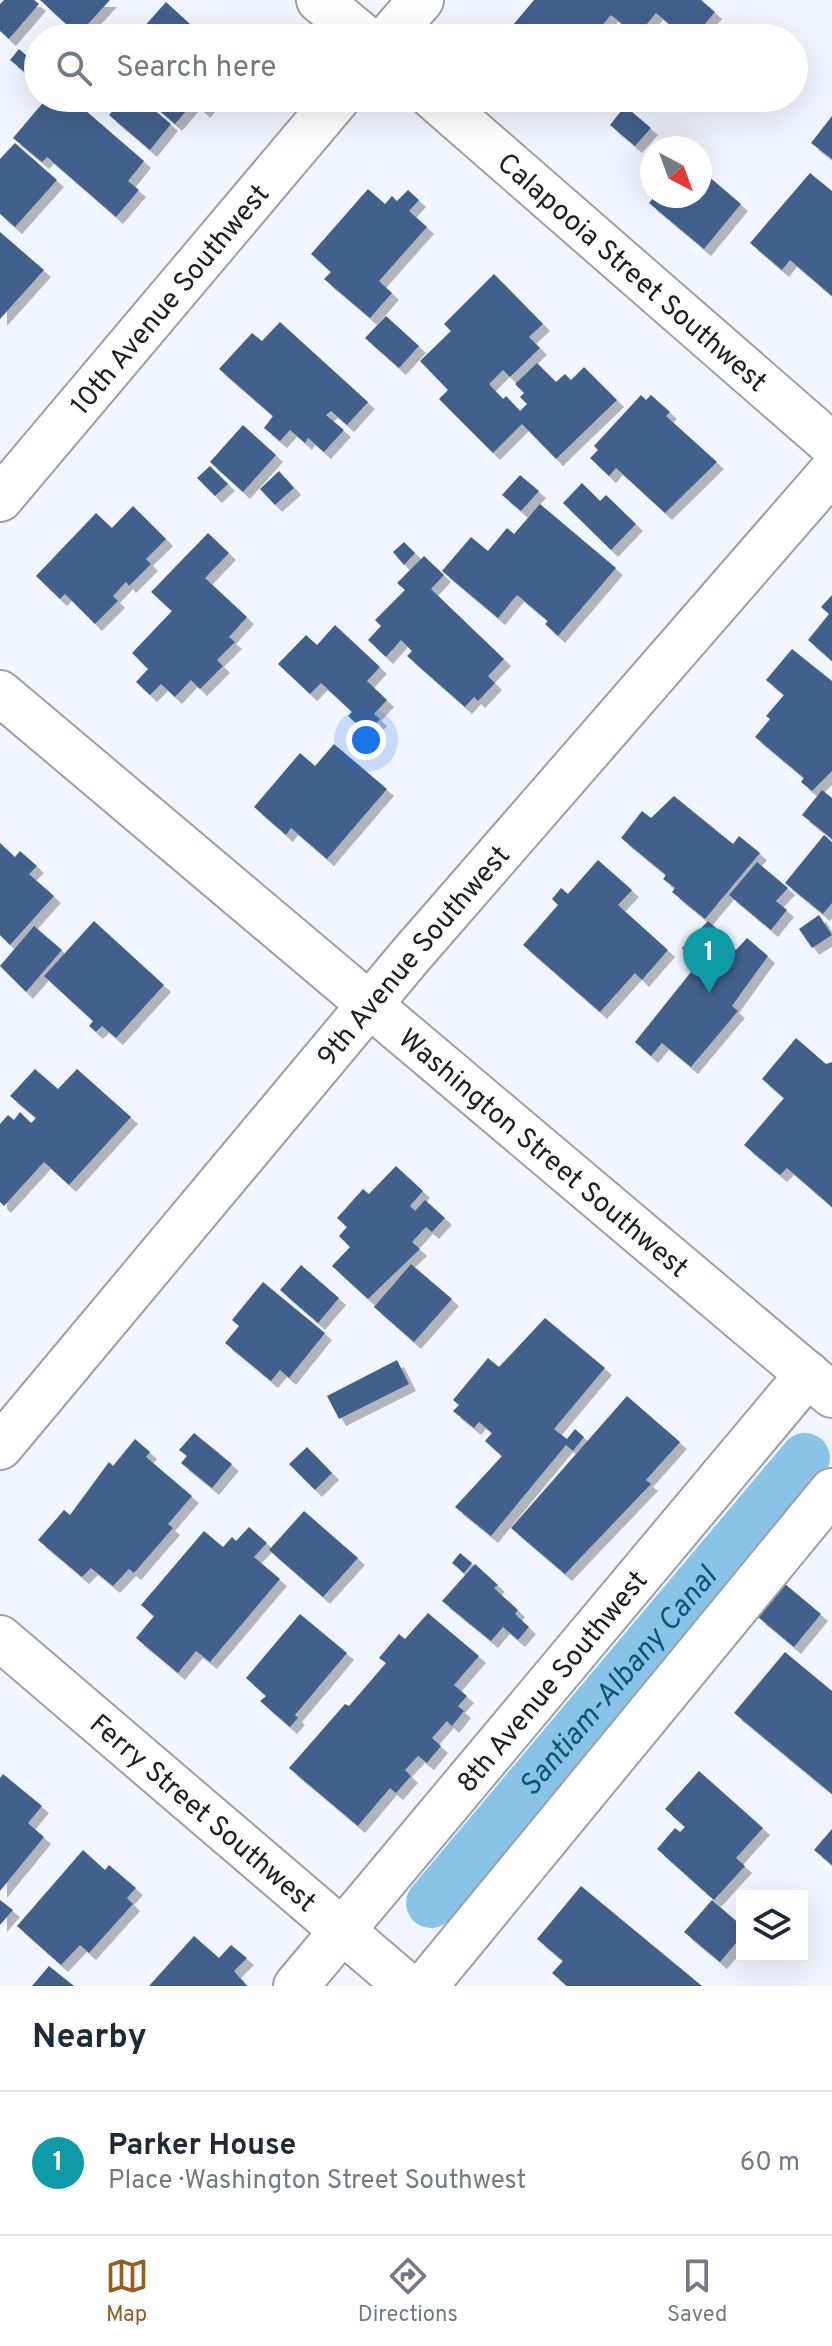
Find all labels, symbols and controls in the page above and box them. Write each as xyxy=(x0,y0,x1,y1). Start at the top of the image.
search box xyxy=(24,24,808,112)
icon: search xyxy=(52,46,96,90)
text: Search here xyxy=(116,50,276,87)
north arrow xyxy=(640,136,712,208)
street label: Calapooia Street Southwest xyxy=(489,146,773,401)
street label: 10th Avenue Southwest xyxy=(64,178,279,424)
your location xyxy=(346,720,386,760)
street label: 9th Avenue Southwest xyxy=(311,839,519,1075)
pin: 1 xyxy=(683,927,735,993)
street label: Washington Street Southwest xyxy=(390,1022,695,1287)
water label: Santiam-Albany Canal xyxy=(513,1559,727,1805)
street label: 8th Avenue Southwest xyxy=(450,1564,657,1801)
street label: Ferry Street Southwest xyxy=(81,1707,323,1921)
map controls xyxy=(736,1890,808,1962)
button: layers xyxy=(736,1890,808,1962)
text: Nearby xyxy=(32,2017,147,2060)
text: Parker House xyxy=(108,2128,296,2165)
text: 1 xyxy=(53,2147,63,2180)
text: 60 m xyxy=(740,2147,800,2180)
text: Place · Washington Street Southwest xyxy=(108,2165,526,2198)
tab: Map xyxy=(105,2254,149,2329)
tab: Directions xyxy=(358,2254,458,2329)
tab: Saved xyxy=(667,2254,727,2329)

